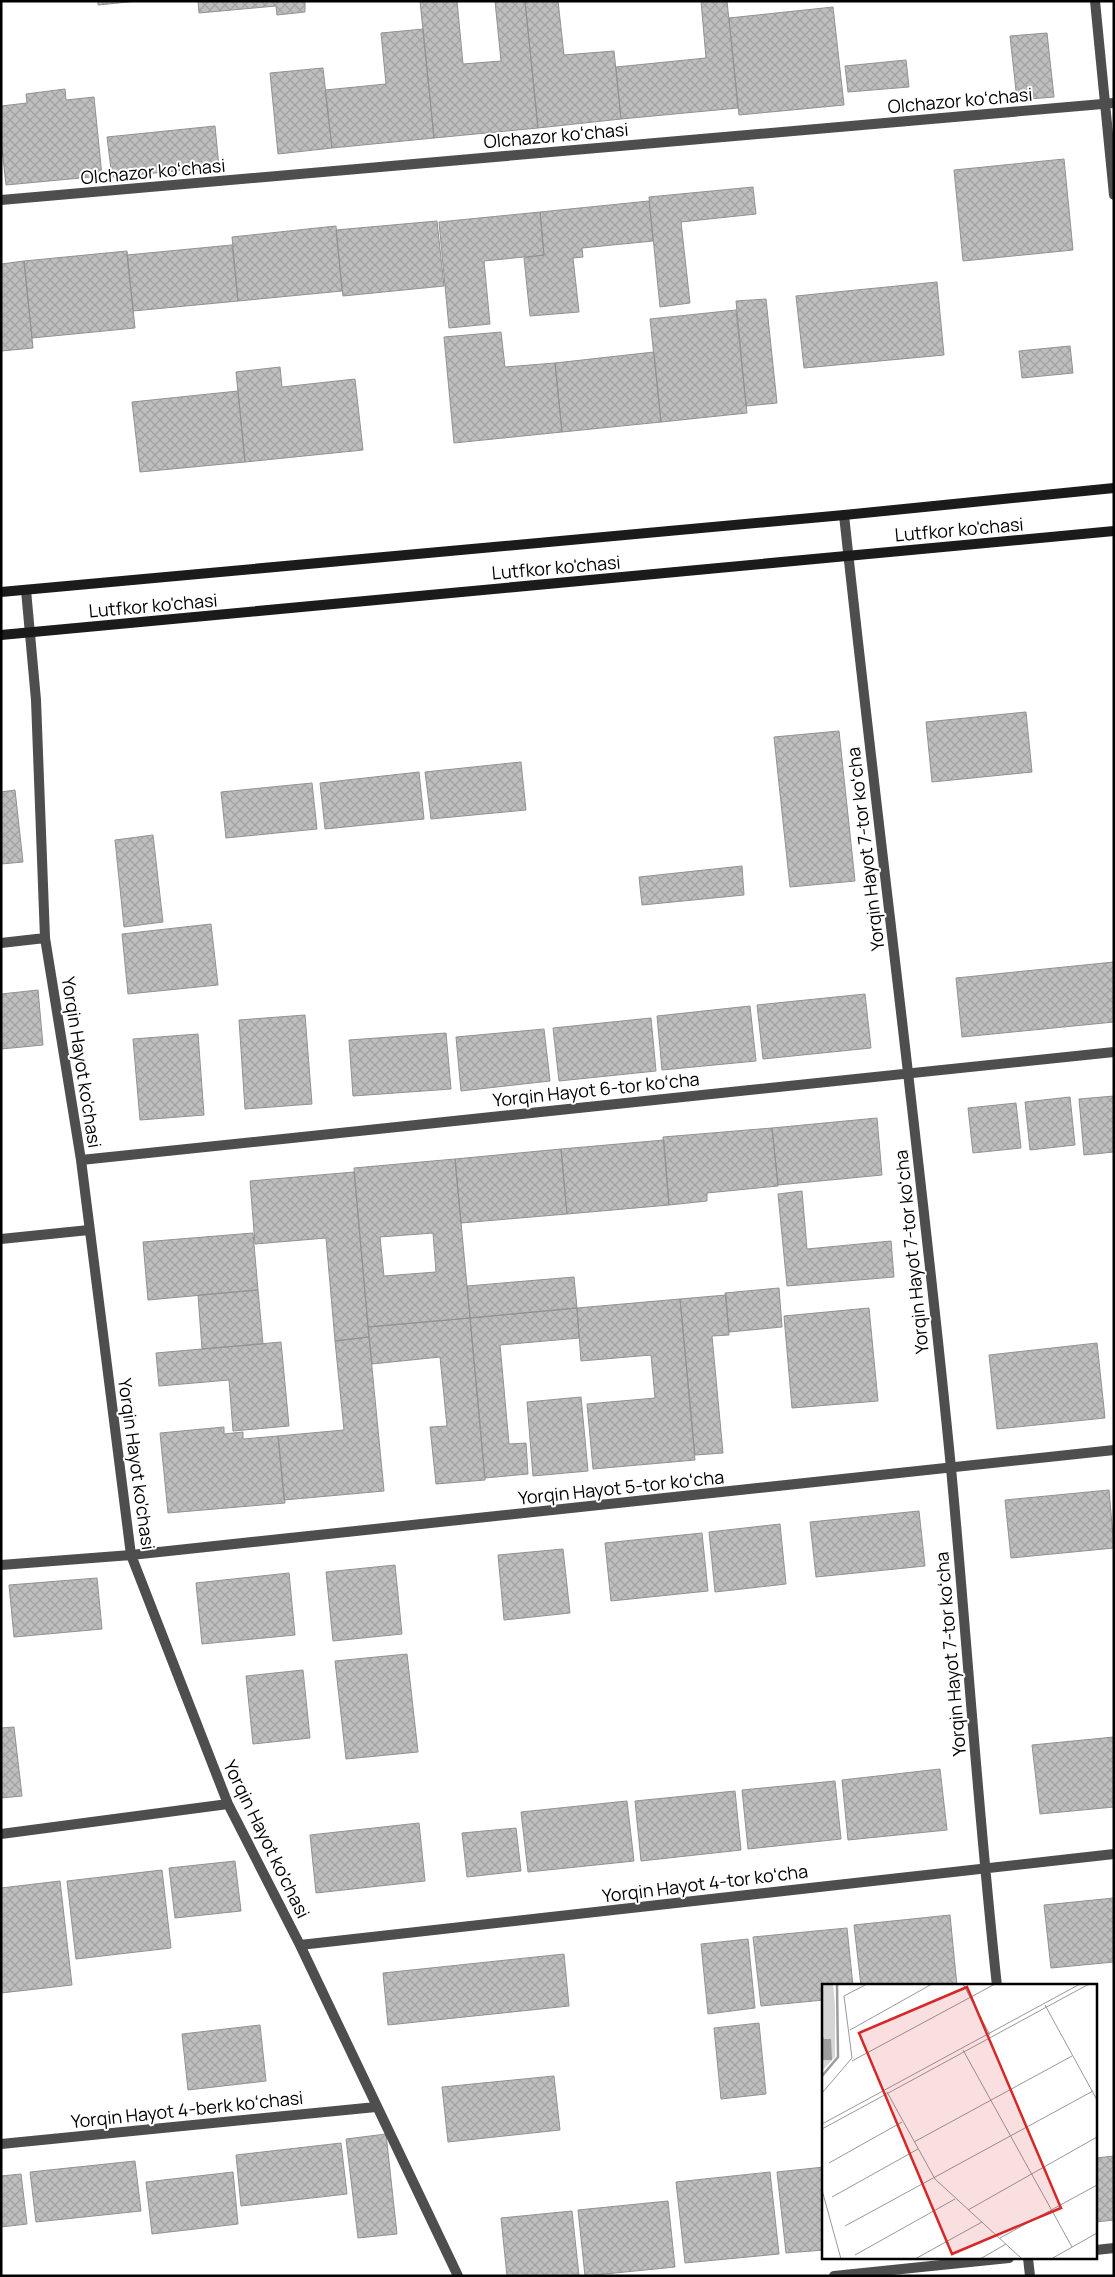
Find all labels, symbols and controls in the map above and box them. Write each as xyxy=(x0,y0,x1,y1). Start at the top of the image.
street label: Olchazor koʻchasi xyxy=(887,82,1033,118)
street label: Olchazor koʻchasi xyxy=(483,117,629,153)
street label: Olchazor koʻchasi xyxy=(80,153,226,189)
street label: Lutfkor ko'chasi xyxy=(894,511,1024,547)
street label: Lutfkor ko'chasi xyxy=(491,549,621,585)
street label: Lutfkor ko'chasi xyxy=(88,587,218,623)
street label: Yorqin Hayot 7-tor koʻcha xyxy=(841,746,889,952)
street label: Yorqin Hayot ko'chasi xyxy=(57,975,107,1149)
street label: Yorqin Hayot 6-tor koʻcha xyxy=(492,1066,700,1112)
street label: Yorqin Hayot 7-tor koʻcha xyxy=(888,1149,934,1355)
street label: Yorqin Hayot ko'chasi xyxy=(113,1377,161,1551)
street label: Yorqin Hayot 5-tor koʻcha xyxy=(517,1464,725,1510)
street label: Yorqin Hayot 7-tor koʻcha xyxy=(929,1551,971,1757)
street label: Yorqin Hayot ko'chasi xyxy=(218,1756,316,1922)
street label: Yorqin Hayot 4-tor koʻcha xyxy=(601,1858,809,1908)
inset map xyxy=(822,1984,1098,2260)
street label: Yorqin Hayot 4-berk koʻchasi xyxy=(70,2085,304,2133)

